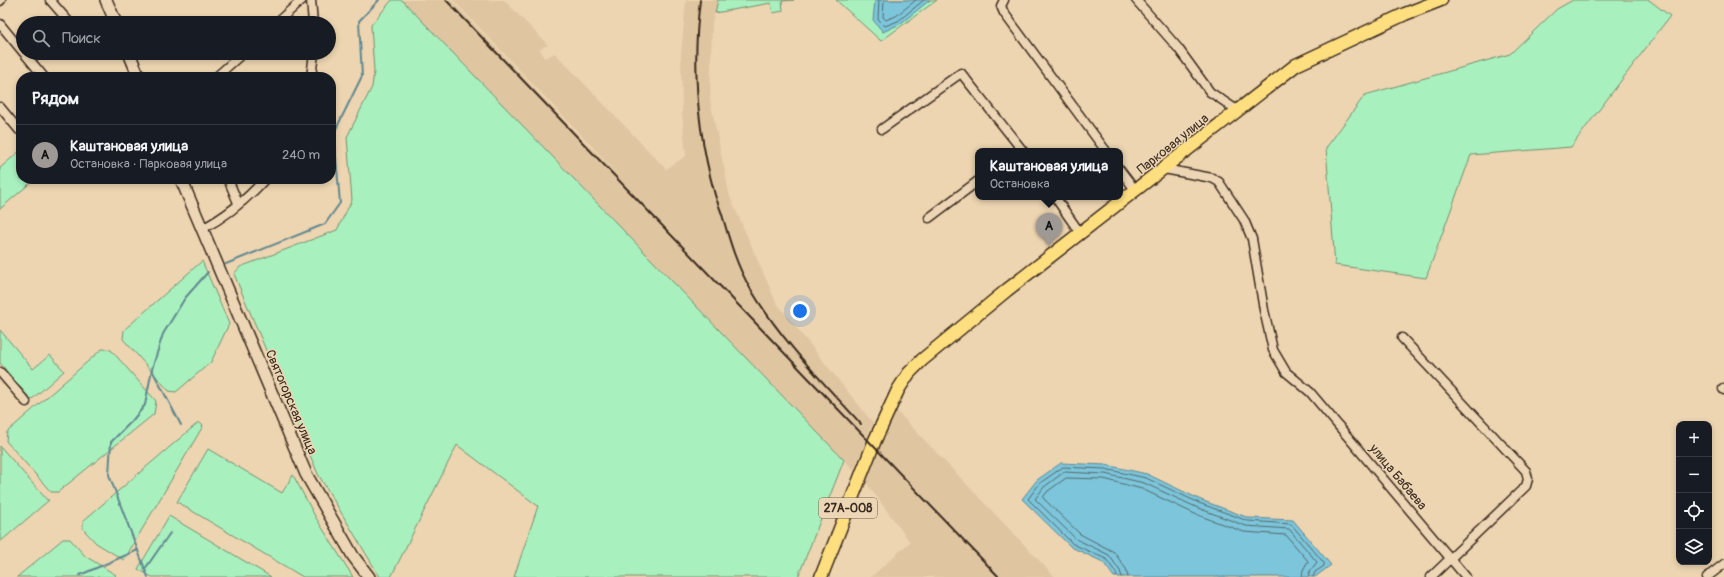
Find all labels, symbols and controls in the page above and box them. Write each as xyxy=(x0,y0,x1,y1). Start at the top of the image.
search box xyxy=(16,16,336,60)
icon: search xyxy=(30,27,52,49)
text: Поиск xyxy=(62,29,101,48)
text: Рядом xyxy=(32,88,79,109)
street label: Парковая улица xyxy=(1134,110,1212,178)
text: Каштановая улица xyxy=(70,137,188,156)
text: A xyxy=(41,147,49,163)
text: 240 m xyxy=(282,147,320,163)
popup xyxy=(975,148,1123,200)
text: Остановка · Парковая улица xyxy=(70,156,227,172)
text: Каштановая улица xyxy=(990,157,1108,176)
text: Остановка xyxy=(990,176,1050,192)
pin: A xyxy=(1036,213,1062,246)
your location xyxy=(790,301,810,321)
street label: Святогорская улица xyxy=(262,347,320,457)
map controls xyxy=(1676,421,1712,565)
button: + xyxy=(1676,421,1712,457)
street label: улица Бабаева xyxy=(1365,440,1430,513)
button: − xyxy=(1676,457,1712,493)
button: locate xyxy=(1676,493,1712,529)
road number: 27А-008 xyxy=(819,498,877,518)
button: layers xyxy=(1676,529,1712,565)

